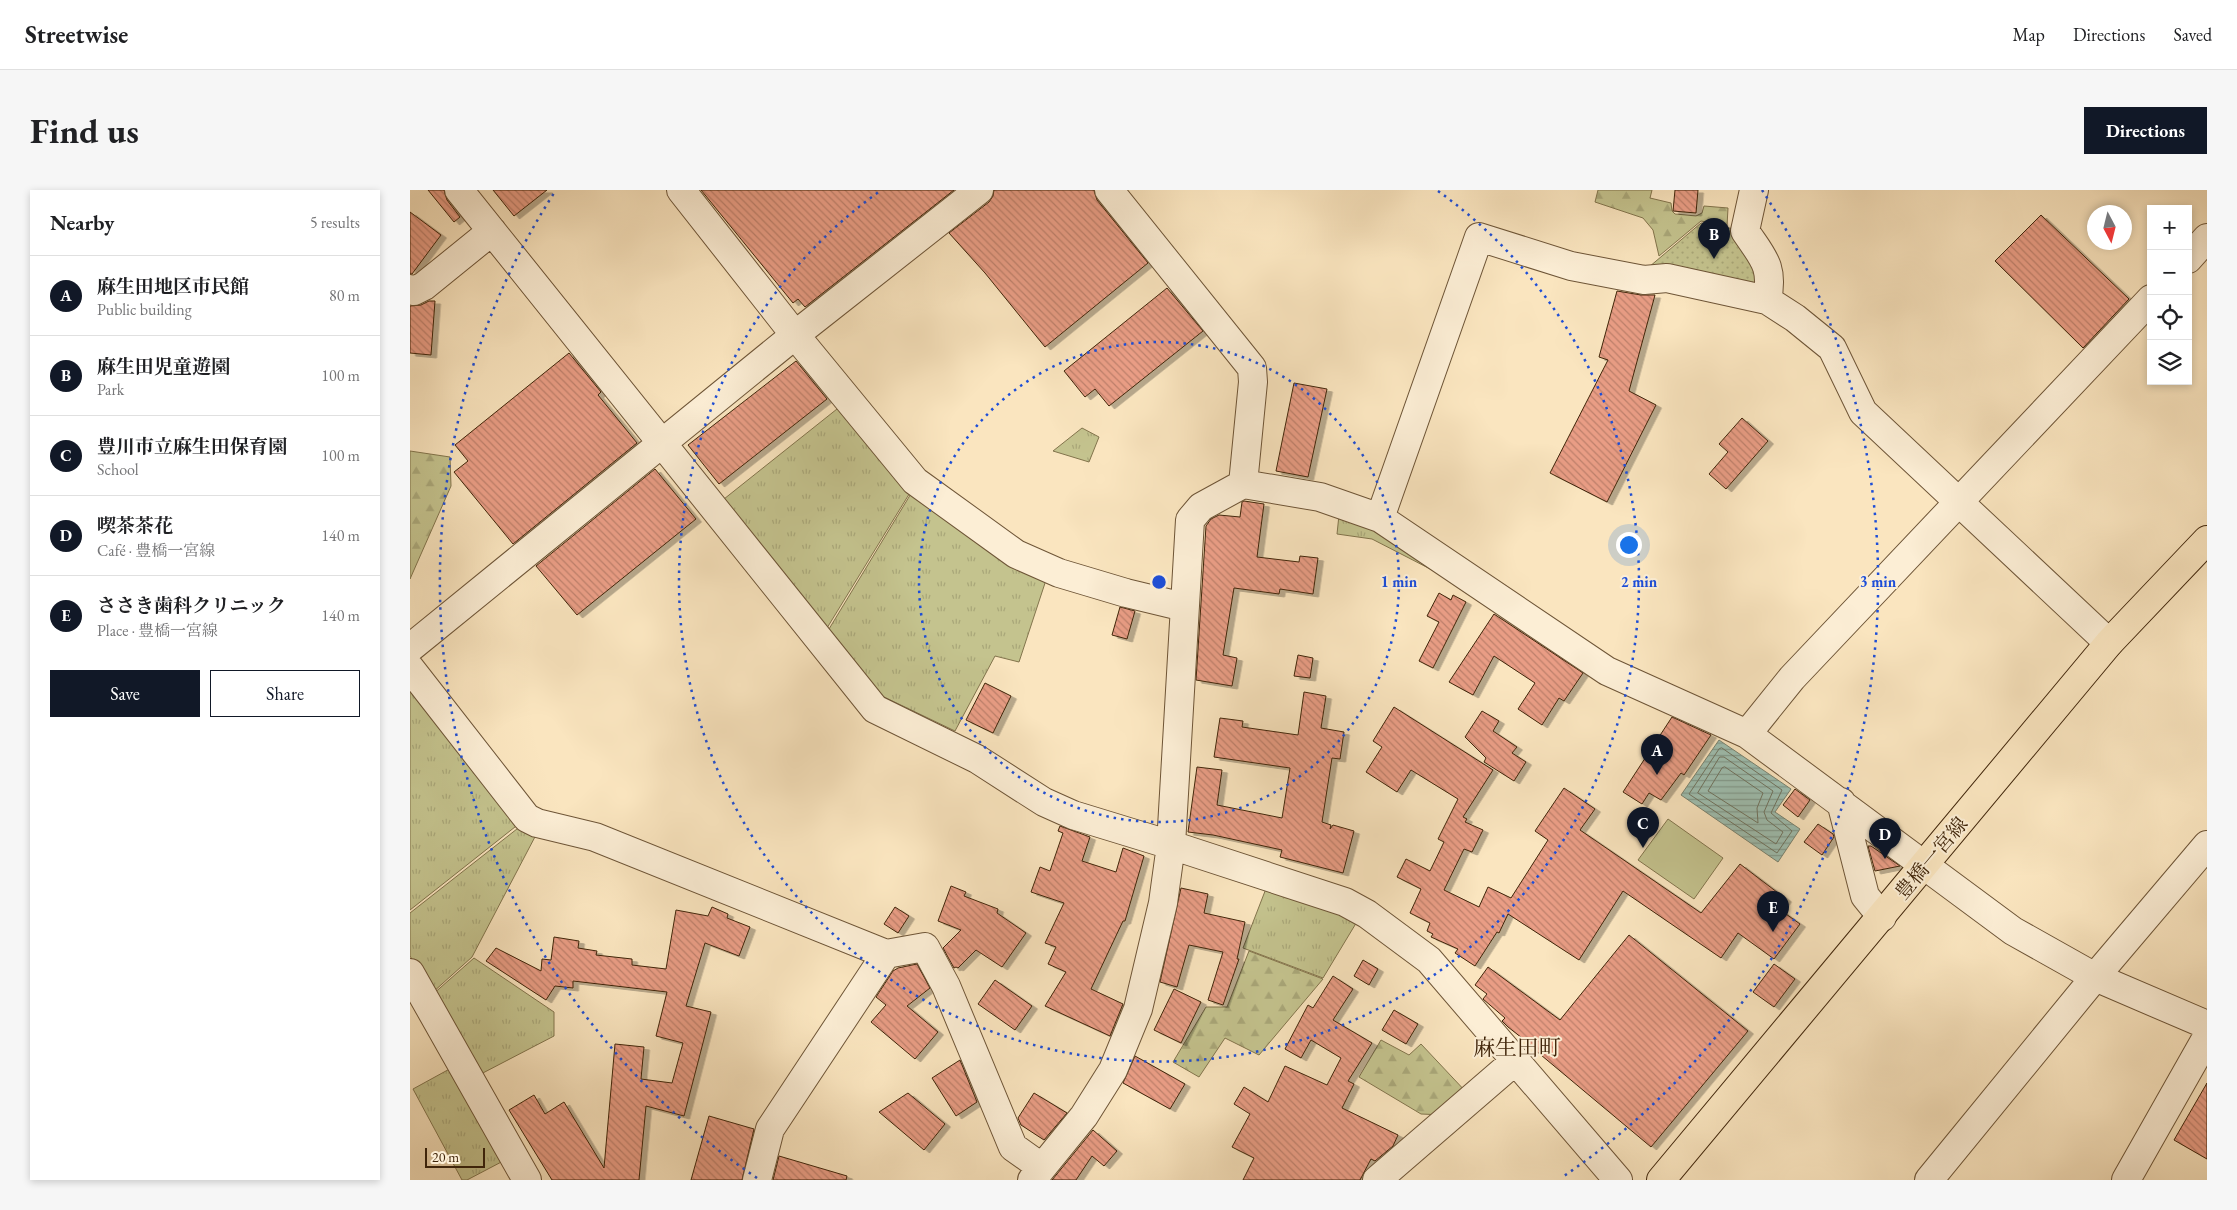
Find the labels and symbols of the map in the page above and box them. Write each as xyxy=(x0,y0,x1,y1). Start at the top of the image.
north arrow xyxy=(2087,205,2132,250)
pin: B xyxy=(1698,218,1730,259)
your location xyxy=(1616,532,1642,558)
text: 1 min xyxy=(1381,572,1418,591)
text: 2 min xyxy=(1621,572,1658,591)
text: 3 min xyxy=(1860,572,1897,591)
centre of rings xyxy=(1150,573,1168,591)
pin: A xyxy=(1641,734,1673,775)
pin: C xyxy=(1627,807,1659,848)
street label: 豊橋一宮線 xyxy=(1889,811,1973,905)
pin: D xyxy=(1869,818,1901,859)
pin: E xyxy=(1757,891,1789,932)
district label: 麻生田町 xyxy=(1473,1033,1561,1062)
scale bar xyxy=(425,1145,485,1168)

